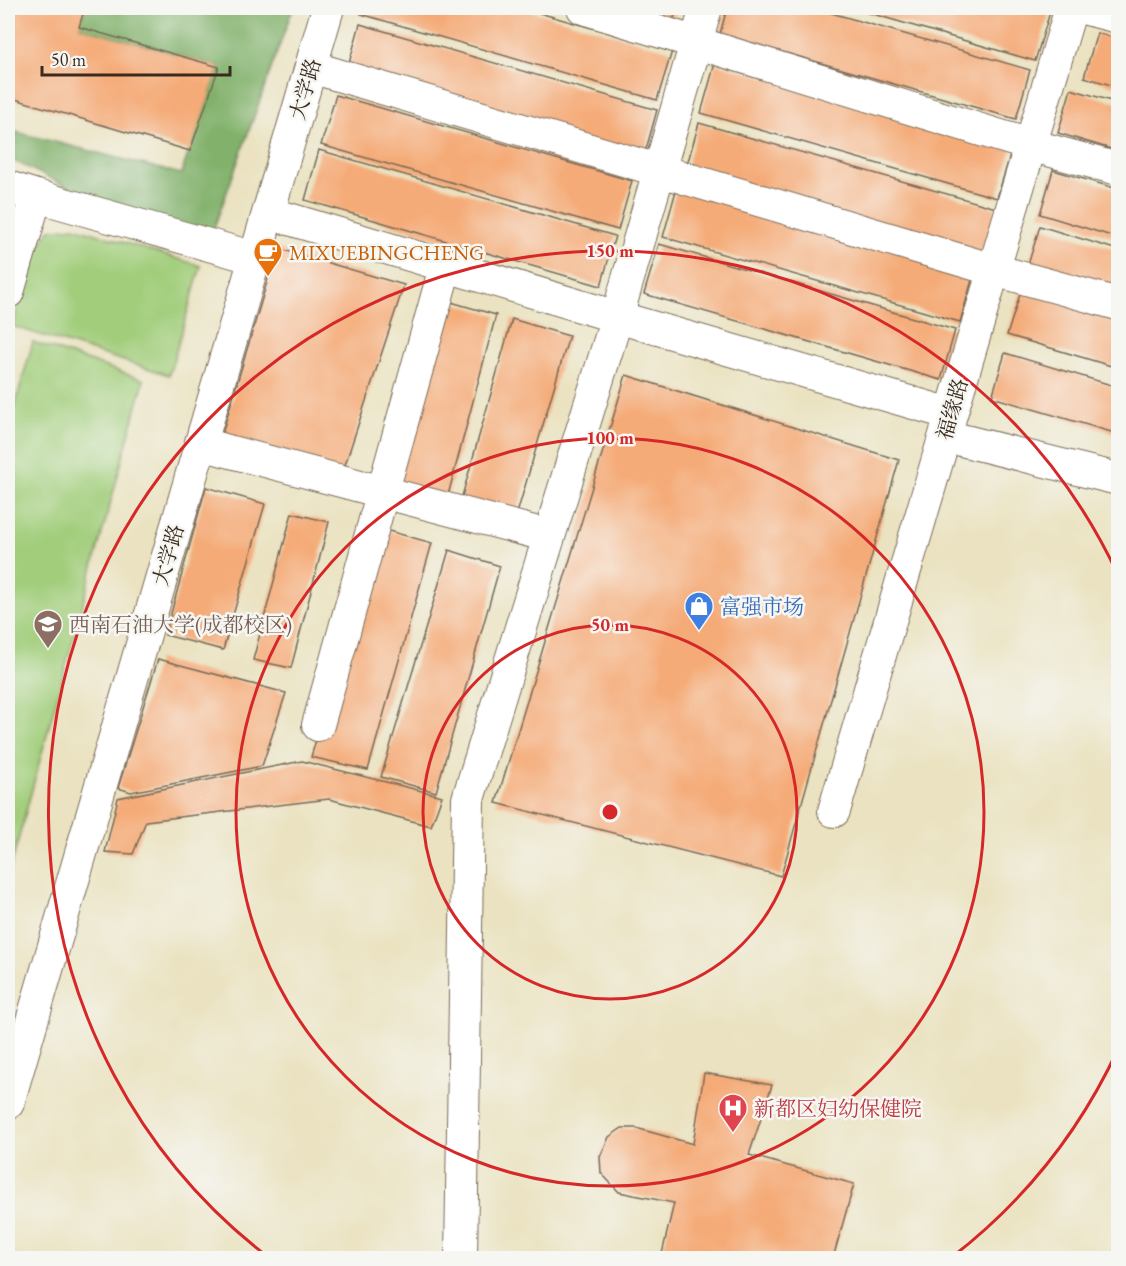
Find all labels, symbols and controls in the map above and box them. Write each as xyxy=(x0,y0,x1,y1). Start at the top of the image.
scale bar xyxy=(42,39,230,77)
text: 50 m xyxy=(51,48,86,71)
street label: 大学路 xyxy=(283,55,327,123)
cafe icon: MIXUEBINGCHENG xyxy=(252,236,284,278)
place label: MIXUEBINGCHENG xyxy=(289,239,484,266)
text: 150 m xyxy=(586,239,634,262)
street label: 福缘路 xyxy=(930,375,974,443)
text: 100 m xyxy=(586,426,634,449)
street label: 大学路 xyxy=(146,521,190,589)
shop icon: 富强市场 xyxy=(683,590,715,632)
place label: 富强市场 xyxy=(720,593,804,620)
school or university icon: 西南石油大学(成都校区) xyxy=(32,608,64,650)
place label: 西南石油大学(成都校区) xyxy=(69,611,292,638)
text: 50 m xyxy=(591,613,629,636)
centre of rings xyxy=(600,802,620,822)
hospital icon: 新都区妇幼保健院 xyxy=(717,1092,749,1134)
place label: 新都区妇幼保健院 xyxy=(754,1095,922,1122)

